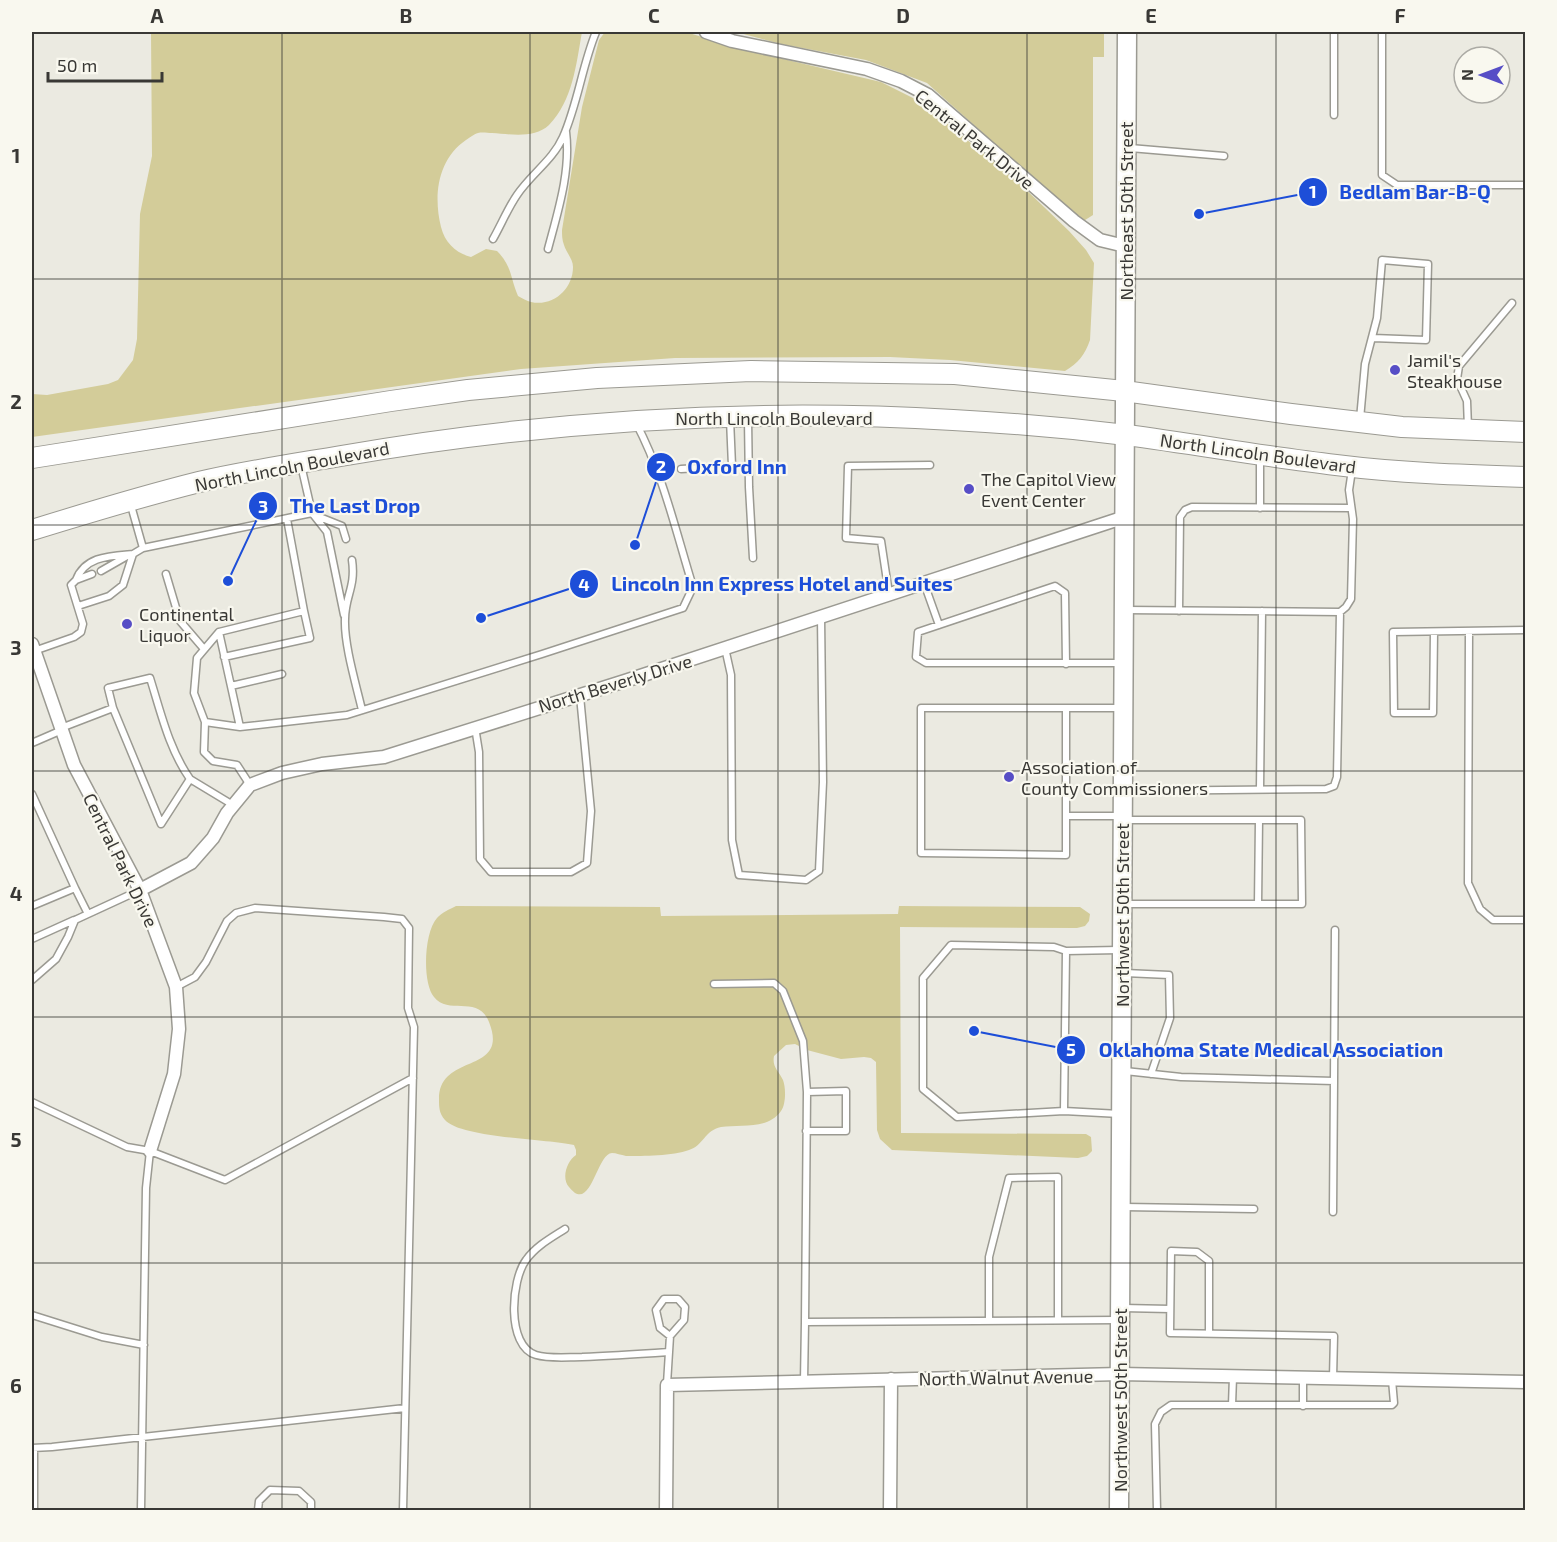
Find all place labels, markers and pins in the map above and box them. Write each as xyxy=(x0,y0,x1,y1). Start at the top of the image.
callout: Bedlam Bar-B-Q xyxy=(1298,173,1503,211)
place label: Jamil's Steakhouse xyxy=(1407,349,1502,392)
marker: Jamil's Steakhouse xyxy=(1388,363,1402,377)
callout: Oxford Inn xyxy=(646,448,799,486)
place label: The Capitol View Event Center xyxy=(981,468,1116,511)
marker: The Capitol View Event Center xyxy=(962,482,976,496)
callout: The Last Drop xyxy=(248,487,433,525)
callout: Lincoln Inn Express Hotel and Suites xyxy=(569,565,966,603)
place label: Continental Liquor xyxy=(139,603,235,646)
marker: Continental Liquor xyxy=(120,617,134,631)
place label: Association of County Commissioners xyxy=(1021,756,1208,799)
marker: Association of County Commissioners xyxy=(1002,770,1016,784)
callout: Oklahoma State Medical Association xyxy=(1056,1031,1456,1069)

